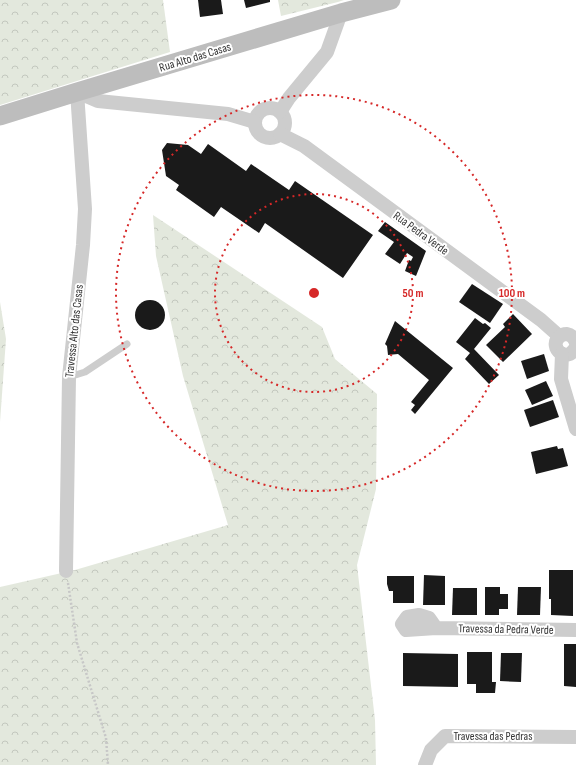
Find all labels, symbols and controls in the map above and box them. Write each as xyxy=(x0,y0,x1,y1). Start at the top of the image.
street label: Rua Alto das Casas xyxy=(157,39,233,76)
street label: Rua Pedra Verde xyxy=(390,208,451,259)
street label: Travessa Alto das Casas xyxy=(62,284,87,378)
centre of rings xyxy=(307,286,321,300)
text: 50 m xyxy=(403,286,423,301)
text: 100 m xyxy=(499,286,525,301)
street label: Travessa da Pedra Verde xyxy=(458,621,554,638)
street label: Travessa das Pedras xyxy=(453,729,533,744)

